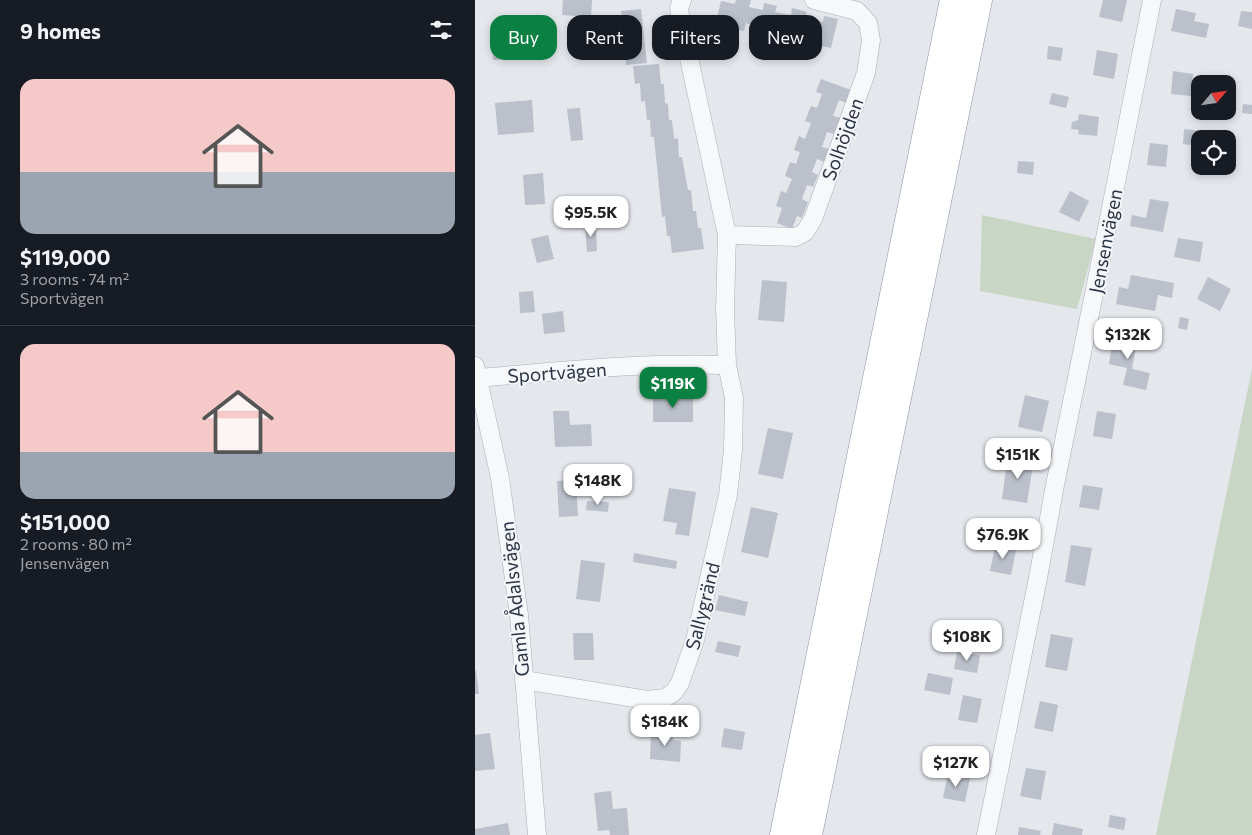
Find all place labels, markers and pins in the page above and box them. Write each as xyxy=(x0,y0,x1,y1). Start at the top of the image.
pin: $95.5K xyxy=(550,196,632,238)
pin: $132K xyxy=(1093,318,1163,360)
pin: $119K xyxy=(638,366,708,409)
pin: $151K xyxy=(983,438,1053,480)
pin: $148K xyxy=(563,464,633,506)
pin: $76.9K xyxy=(962,518,1044,560)
pin: $108K xyxy=(932,620,1002,662)
pin: $184K xyxy=(630,704,700,747)
pin: $127K xyxy=(921,746,991,788)

